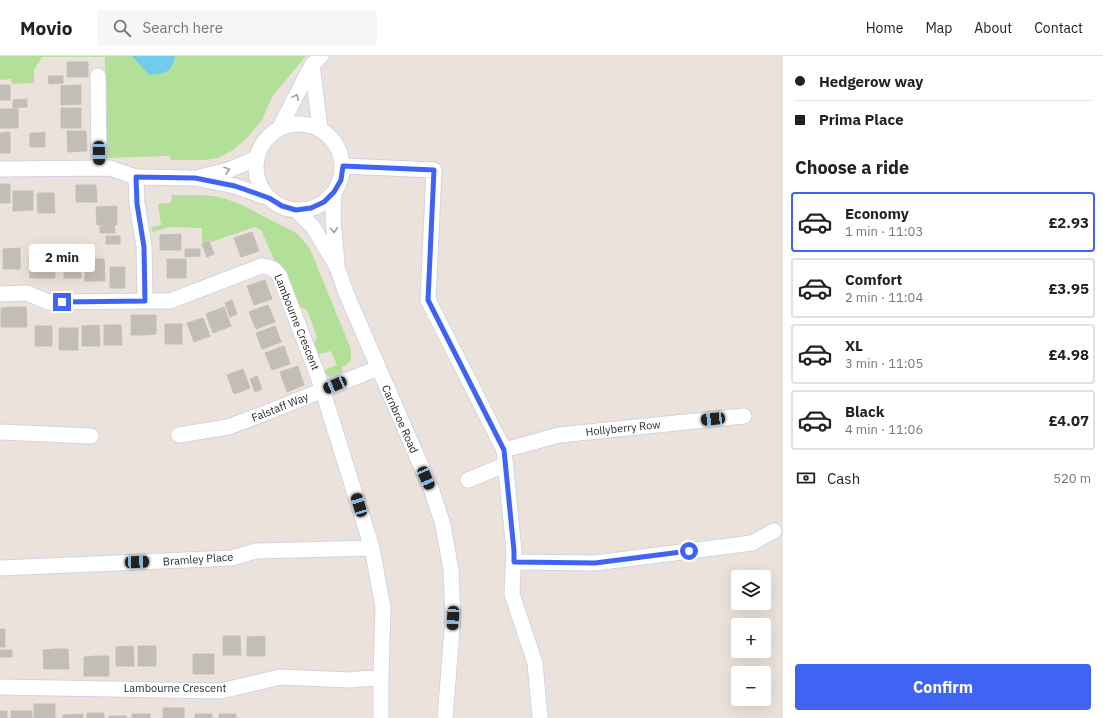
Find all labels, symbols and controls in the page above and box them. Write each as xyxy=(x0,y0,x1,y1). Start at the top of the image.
search box xyxy=(97,10,377,46)
text: Movio xyxy=(20,16,73,40)
icon: search xyxy=(111,17,133,39)
text: Search here xyxy=(143,18,223,37)
text: Home xyxy=(866,19,903,37)
text: Map xyxy=(925,19,952,37)
text: About xyxy=(974,19,1012,37)
text: Contact xyxy=(1034,19,1083,37)
text: Hedgerow way xyxy=(819,72,923,91)
one-way arrow xyxy=(291,94,299,101)
text: Prima Place xyxy=(819,110,904,129)
car xyxy=(93,141,105,165)
text: Choose a ride xyxy=(795,156,909,179)
one-way arrow xyxy=(223,166,230,175)
icon: car xyxy=(797,204,833,240)
text: Economy xyxy=(845,204,909,223)
text: £2.93 xyxy=(1049,213,1089,232)
text: 1 min · 11:03 xyxy=(845,223,923,240)
one-way arrow xyxy=(330,227,339,233)
callout: 2 min xyxy=(29,244,95,272)
text: 2 min xyxy=(45,249,79,266)
icon: car xyxy=(797,270,833,306)
text: Comfort xyxy=(845,270,902,289)
street label: Lambourne Crescent xyxy=(271,272,323,372)
text: £3.95 xyxy=(1049,279,1089,298)
text: 2 min · 11:04 xyxy=(845,289,923,306)
route end xyxy=(53,293,71,311)
icon: car xyxy=(797,336,833,372)
text: XL xyxy=(845,336,863,355)
text: £4.98 xyxy=(1049,345,1089,364)
text: 3 min · 11:05 xyxy=(845,355,923,372)
car xyxy=(322,375,348,395)
street label: Carnbroe Road xyxy=(379,383,421,455)
street label: Falstaff Way xyxy=(249,389,311,425)
icon: car xyxy=(797,402,833,438)
text: Black xyxy=(845,402,885,421)
text: £4.07 xyxy=(1049,411,1089,430)
car xyxy=(700,412,726,426)
street label: Hollyberry Row xyxy=(585,417,662,439)
text: 4 min · 11:06 xyxy=(845,421,923,438)
car xyxy=(416,465,436,491)
icon: cash xyxy=(795,467,817,489)
text: Cash xyxy=(827,469,860,488)
text: 520 m xyxy=(1053,470,1091,487)
car xyxy=(350,492,368,518)
route start xyxy=(680,542,698,560)
street label: Bramley Place xyxy=(162,550,234,568)
car xyxy=(125,556,149,568)
map controls xyxy=(731,570,771,706)
button: layers xyxy=(731,570,771,610)
car xyxy=(446,606,460,630)
button: + xyxy=(731,618,771,658)
button: Confirm xyxy=(795,664,1091,710)
button: − xyxy=(731,666,771,706)
street label: Lambourne Crescent xyxy=(124,681,226,695)

